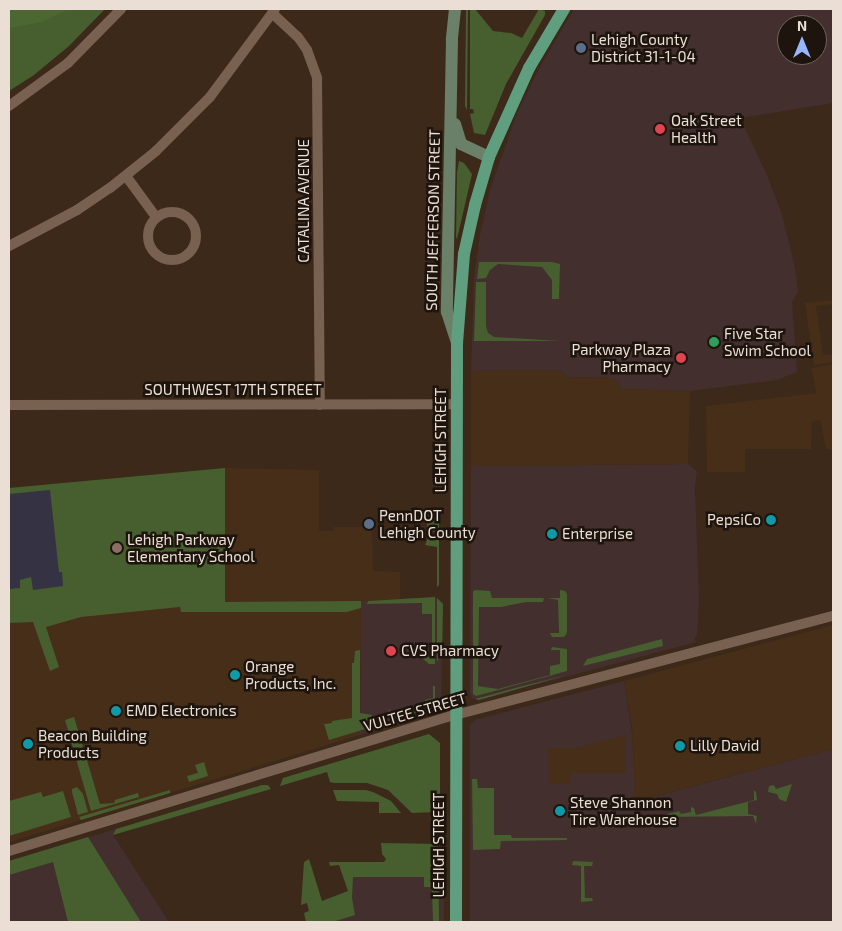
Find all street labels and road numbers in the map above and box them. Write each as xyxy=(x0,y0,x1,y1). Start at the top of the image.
street label: SOUTH JEFFERSON STREET xyxy=(422,129,444,311)
street label: CATALINA AVENUE xyxy=(295,139,313,263)
street label: SOUTHWEST 17TH STREET xyxy=(144,381,322,399)
street label: LEHIGH STREET xyxy=(432,388,450,492)
street label: VULTEE STREET xyxy=(362,689,468,735)
street label: LEHIGH STREET xyxy=(430,793,448,897)

